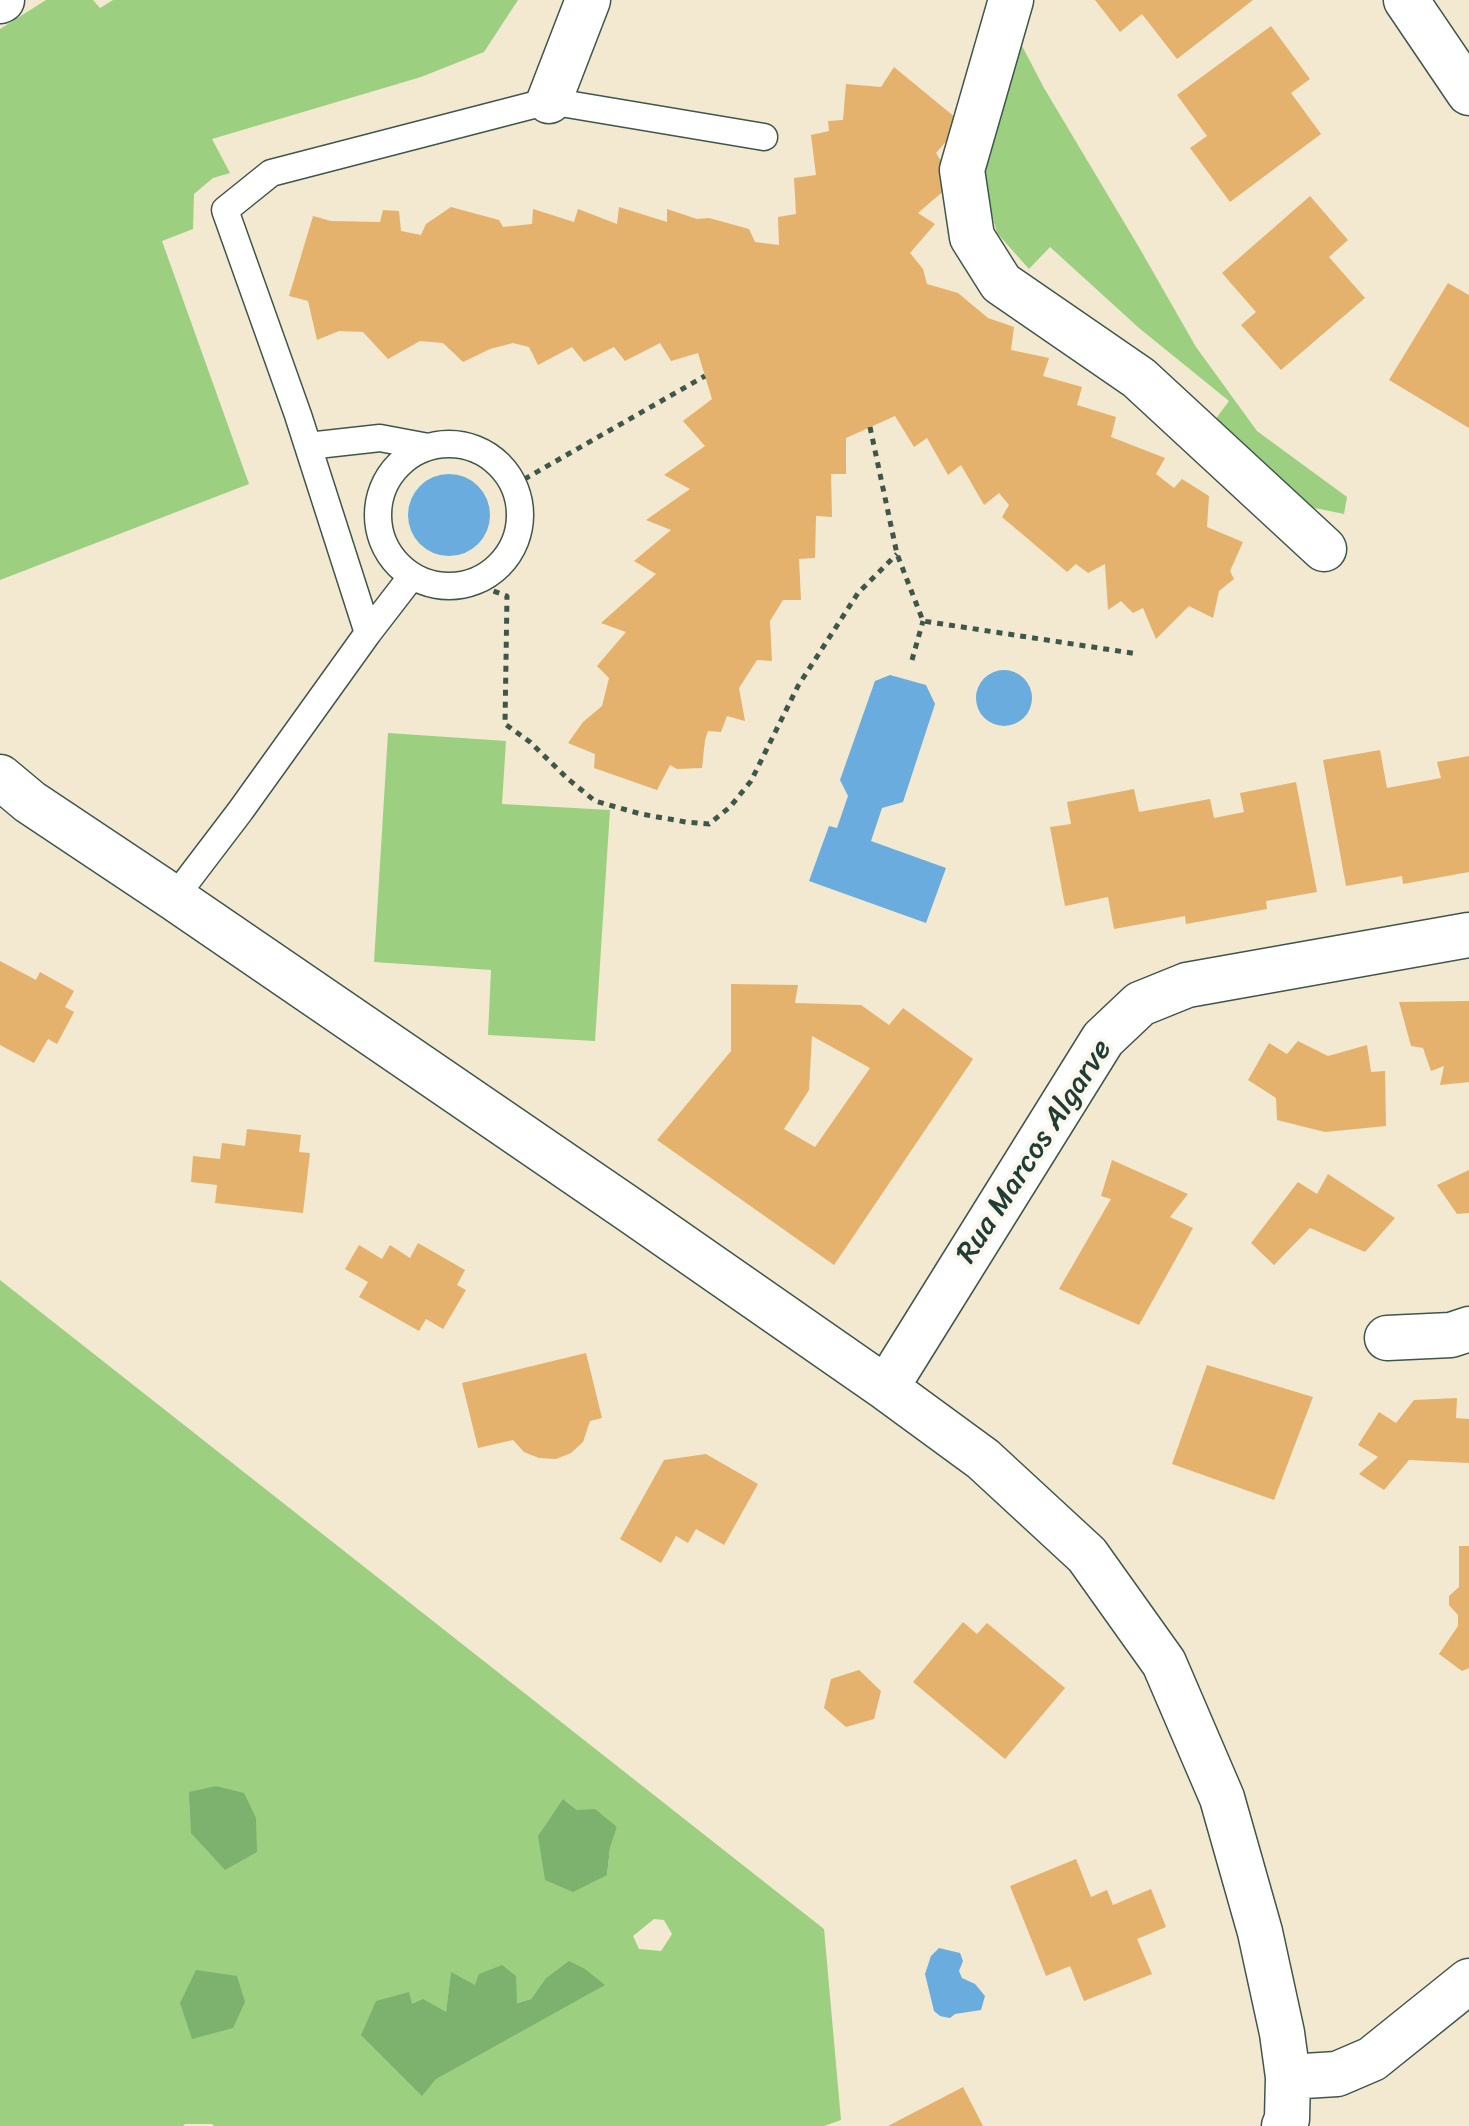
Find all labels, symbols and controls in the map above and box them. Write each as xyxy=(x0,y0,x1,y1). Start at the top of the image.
street label: Rua Marcos Algarve xyxy=(949,1033,1121,1271)

